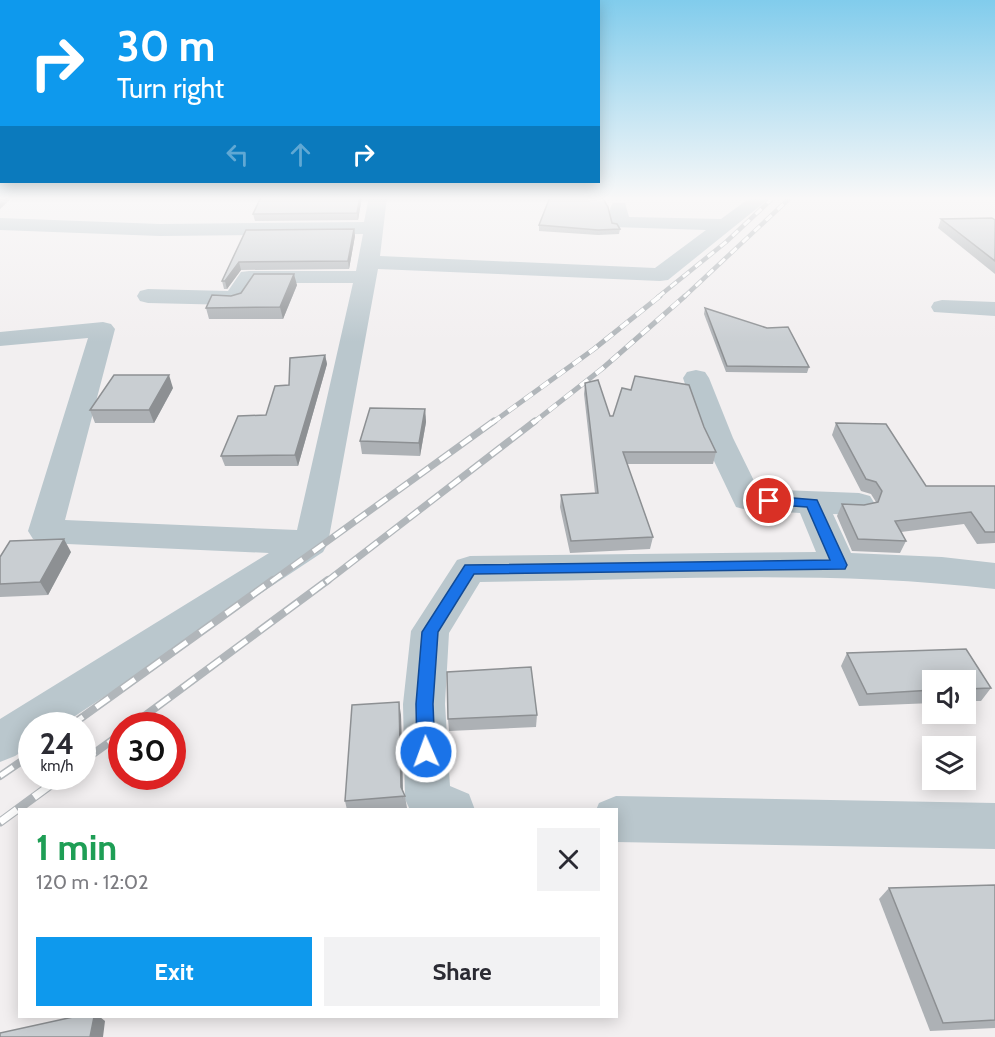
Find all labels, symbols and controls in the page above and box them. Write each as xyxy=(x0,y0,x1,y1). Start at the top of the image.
text: 30 m xyxy=(117,20,215,72)
icon: right xyxy=(18,24,96,102)
text: Turn right xyxy=(117,72,224,105)
icon: left xyxy=(221,138,254,171)
icon: ahead xyxy=(284,138,317,171)
icon: right xyxy=(347,138,380,171)
pin xyxy=(743,475,794,526)
icon: arrive xyxy=(752,484,785,517)
map controls xyxy=(922,670,976,790)
button: sound xyxy=(922,670,976,724)
speed limit sign: 30 xyxy=(108,712,186,790)
position arrow xyxy=(394,720,458,784)
text: 24 xyxy=(40,725,74,762)
button: layers xyxy=(922,736,976,790)
text: km/h xyxy=(41,757,73,775)
text: 1 min xyxy=(36,825,117,869)
button: close xyxy=(537,828,600,891)
text: 120 m · 12:02 xyxy=(36,870,148,894)
button: Exit xyxy=(36,937,312,1006)
button: Share xyxy=(324,937,600,1006)

